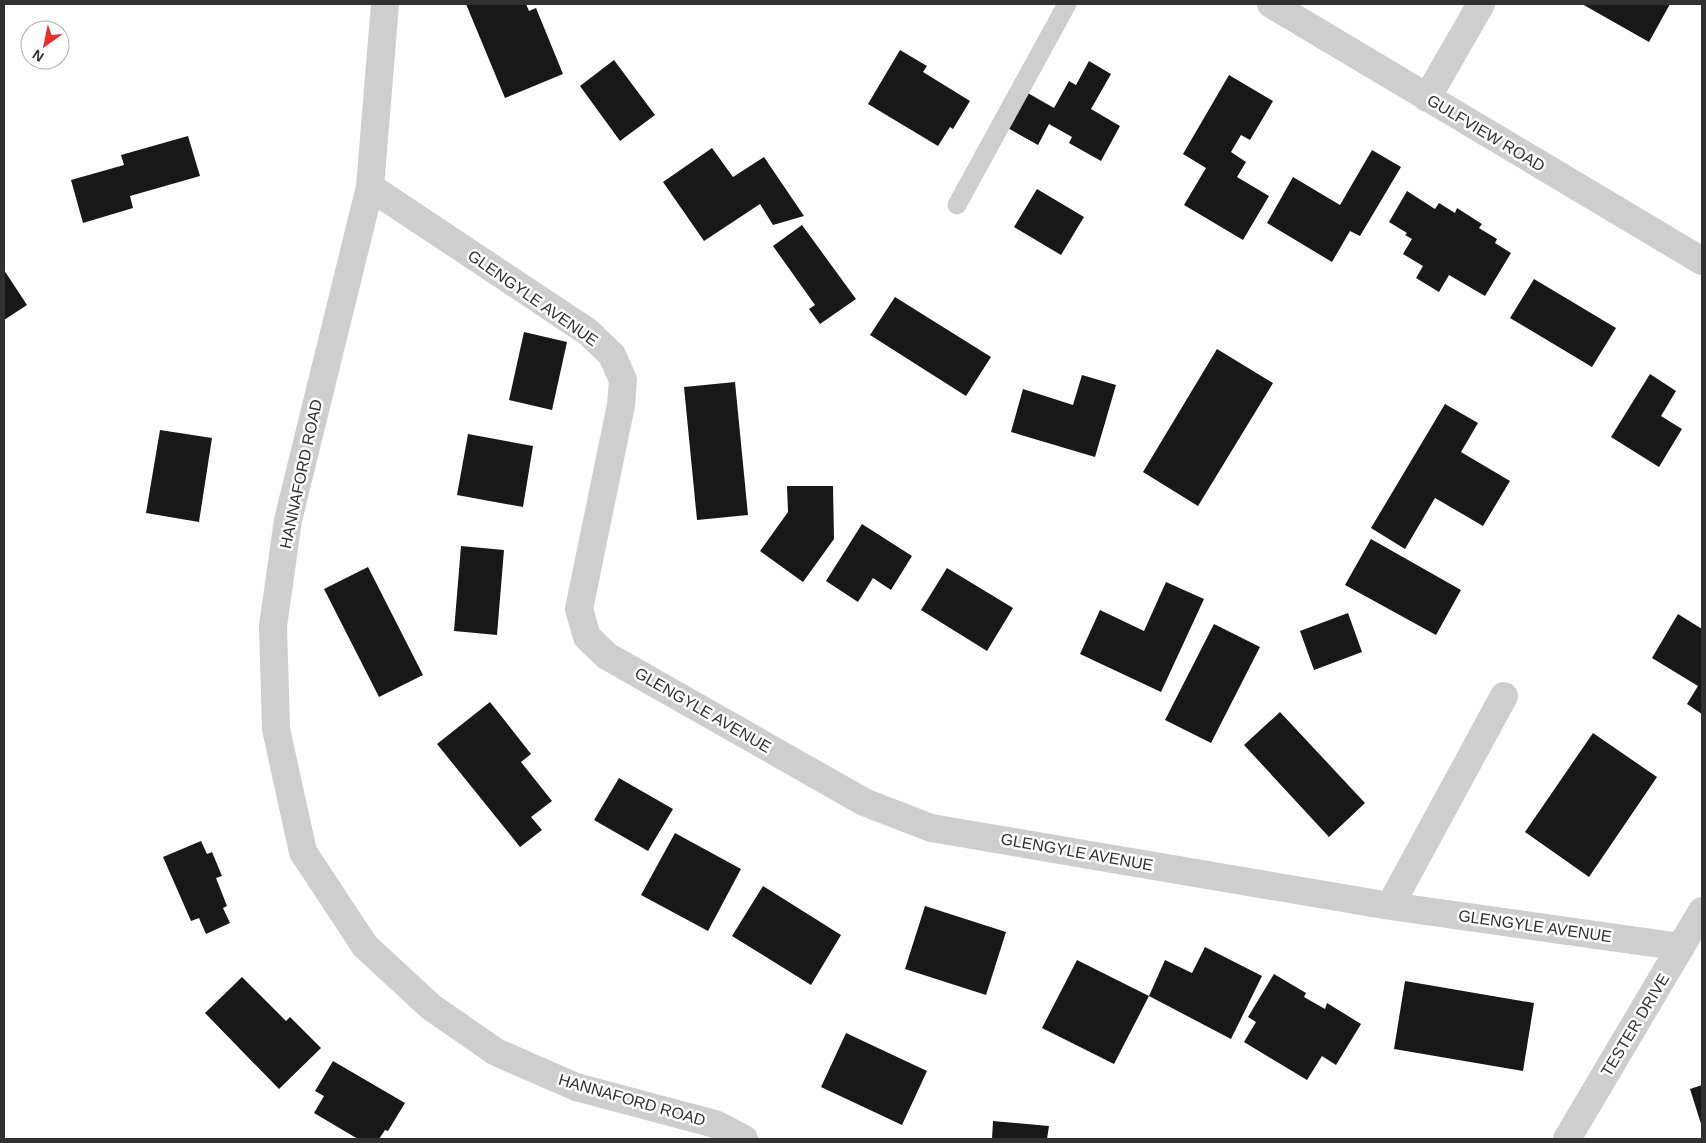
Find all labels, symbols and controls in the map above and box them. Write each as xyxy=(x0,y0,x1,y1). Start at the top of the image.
north arrow xyxy=(20,20,70,70)
text: N xyxy=(29,46,47,65)
street label: GULFVIEW ROAD xyxy=(1424,91,1548,175)
street label: GLENGYLE AVENUE xyxy=(465,247,601,349)
street label: HANNAFORD ROAD xyxy=(277,398,325,550)
street label: GLENGYLE AVENUE xyxy=(632,664,774,756)
street label: GLENGYLE AVENUE xyxy=(999,830,1155,874)
street label: GLENGYLE AVENUE xyxy=(1457,907,1613,945)
street label: TESTER DRIVE xyxy=(1598,971,1672,1079)
street label: HANNAFORD ROAD xyxy=(557,1071,707,1129)

